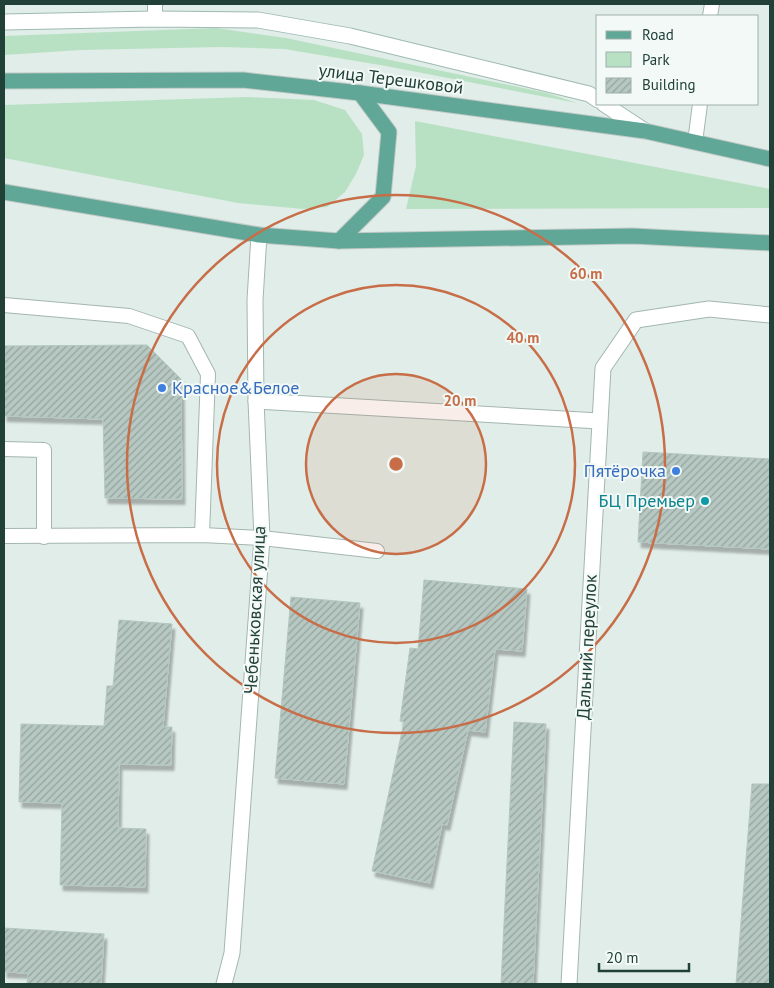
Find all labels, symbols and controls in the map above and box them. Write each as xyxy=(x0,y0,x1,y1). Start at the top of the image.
legend xyxy=(596,15,759,105)
text: Road xyxy=(642,25,674,44)
text: Park xyxy=(642,50,670,69)
street label: улица Терешковой xyxy=(317,58,465,99)
text: Building xyxy=(642,75,696,94)
text: 60 m xyxy=(570,264,602,283)
text: 40 m xyxy=(507,328,539,347)
place label: Красное&Белое xyxy=(172,376,299,399)
marker: Красное&Белое xyxy=(156,382,168,394)
text: 20 m xyxy=(444,391,476,410)
centre of rings xyxy=(387,455,405,473)
place label: Пятёрочка xyxy=(584,459,666,482)
marker: Пятёрочка xyxy=(670,465,682,477)
place label: БЦ Премьер xyxy=(599,489,695,512)
marker: БЦ Премьер xyxy=(699,495,711,507)
street label: Чебеньковская улица xyxy=(239,525,270,695)
street label: Дальний переулок xyxy=(571,573,602,720)
scale bar xyxy=(599,940,689,972)
text: 20 m xyxy=(606,948,639,967)

